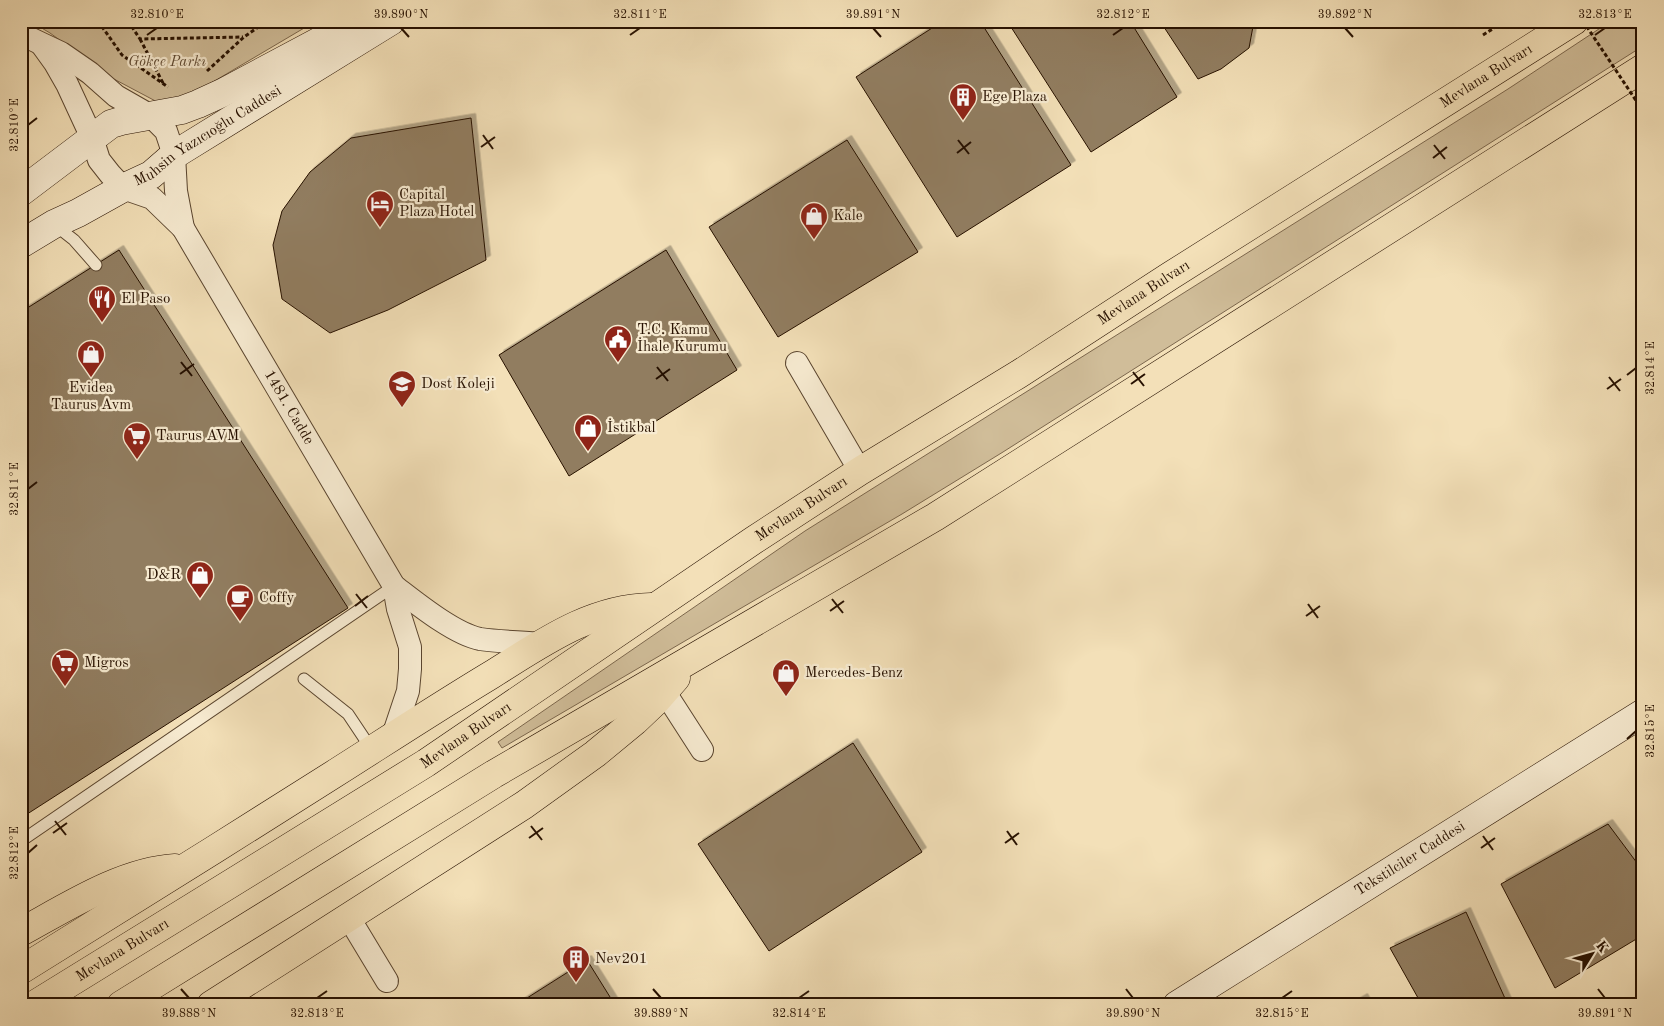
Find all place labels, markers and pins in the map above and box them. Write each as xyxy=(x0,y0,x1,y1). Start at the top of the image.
building icon: Ege Plaza xyxy=(948,82,978,121)
place label: Ege Plaza xyxy=(982,90,1048,105)
place label: Capital Plaza Hotel xyxy=(399,188,474,220)
hotel icon: Capital Plaza Hotel xyxy=(365,189,395,228)
shop icon: Kale xyxy=(799,201,829,240)
place label: Kale xyxy=(833,209,863,224)
restaurant icon: El Paso xyxy=(87,284,117,323)
place label: El Paso xyxy=(121,292,171,307)
place label: T.C. Kamu İhale Kurumu xyxy=(637,323,727,355)
public building icon: T.C. Kamu İhale Kurumu xyxy=(603,324,633,363)
shop icon: Evidea Taurus Avm xyxy=(76,339,106,378)
school or university icon: Dost Koleji xyxy=(387,369,417,408)
place label: Dost Koleji xyxy=(421,377,495,392)
place label: Evidea Taurus Avm xyxy=(51,381,131,413)
shop icon: İstikbal xyxy=(573,413,603,452)
place label: İstikbal xyxy=(607,418,656,436)
supermarket icon: Taurus AVM xyxy=(122,421,152,460)
place label: Taurus AVM xyxy=(156,429,239,444)
shop icon: D&R xyxy=(185,560,215,599)
place label: D&R xyxy=(147,568,181,583)
cafe icon: Coffy xyxy=(225,583,255,622)
place label: Coffy xyxy=(259,591,294,606)
supermarket icon: Migros xyxy=(50,648,80,687)
place label: Migros xyxy=(84,656,129,671)
shop icon: Mercedes-Benz xyxy=(771,658,801,697)
place label: Mercedes-Benz xyxy=(805,666,903,681)
building icon: Nev201 xyxy=(561,944,591,983)
place label: Nev201 xyxy=(595,952,648,967)

